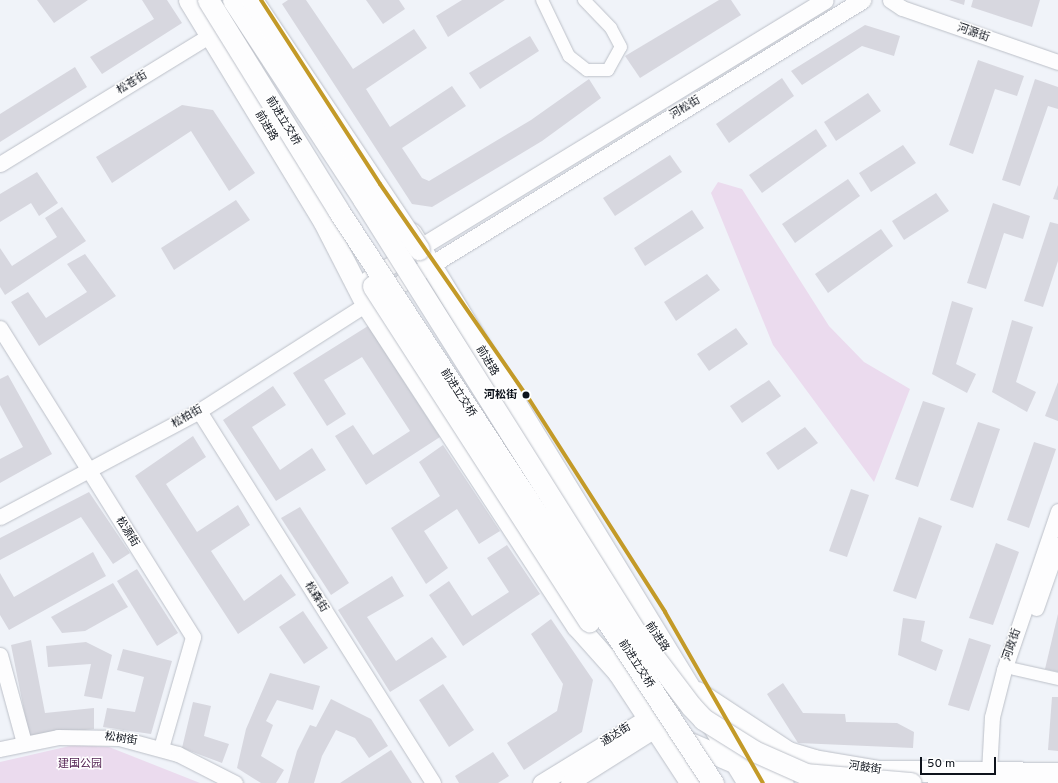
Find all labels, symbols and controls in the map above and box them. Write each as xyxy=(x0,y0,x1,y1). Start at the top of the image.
street label: 河源街 xyxy=(955,21,991,45)
street label: 松苍街 xyxy=(114,69,150,97)
street label: 前进立交桥 xyxy=(263,94,303,148)
street label: 河松街 xyxy=(667,94,703,122)
street label: 前进路 xyxy=(252,108,280,144)
street label: 前进路 xyxy=(473,343,501,379)
street label: 前进立交桥 xyxy=(437,366,479,420)
place label: 河松街 xyxy=(484,388,517,402)
marker: 河松街 xyxy=(520,389,532,401)
street label: 松柏街 xyxy=(169,403,205,431)
street label: 松源街 xyxy=(113,515,141,549)
street label: 松森街 xyxy=(302,580,330,614)
street label: 前进路 xyxy=(642,620,672,654)
street label: 河政街 xyxy=(1000,627,1024,663)
street label: 前进立交桥 xyxy=(615,637,657,691)
street label: 通达街 xyxy=(599,721,633,749)
street label: 松树街 xyxy=(104,730,138,748)
scale bar xyxy=(922,749,998,775)
text: 50 m xyxy=(927,756,955,772)
park label: 建国公园 xyxy=(58,757,102,771)
street label: 河鼓街 xyxy=(848,759,882,777)

